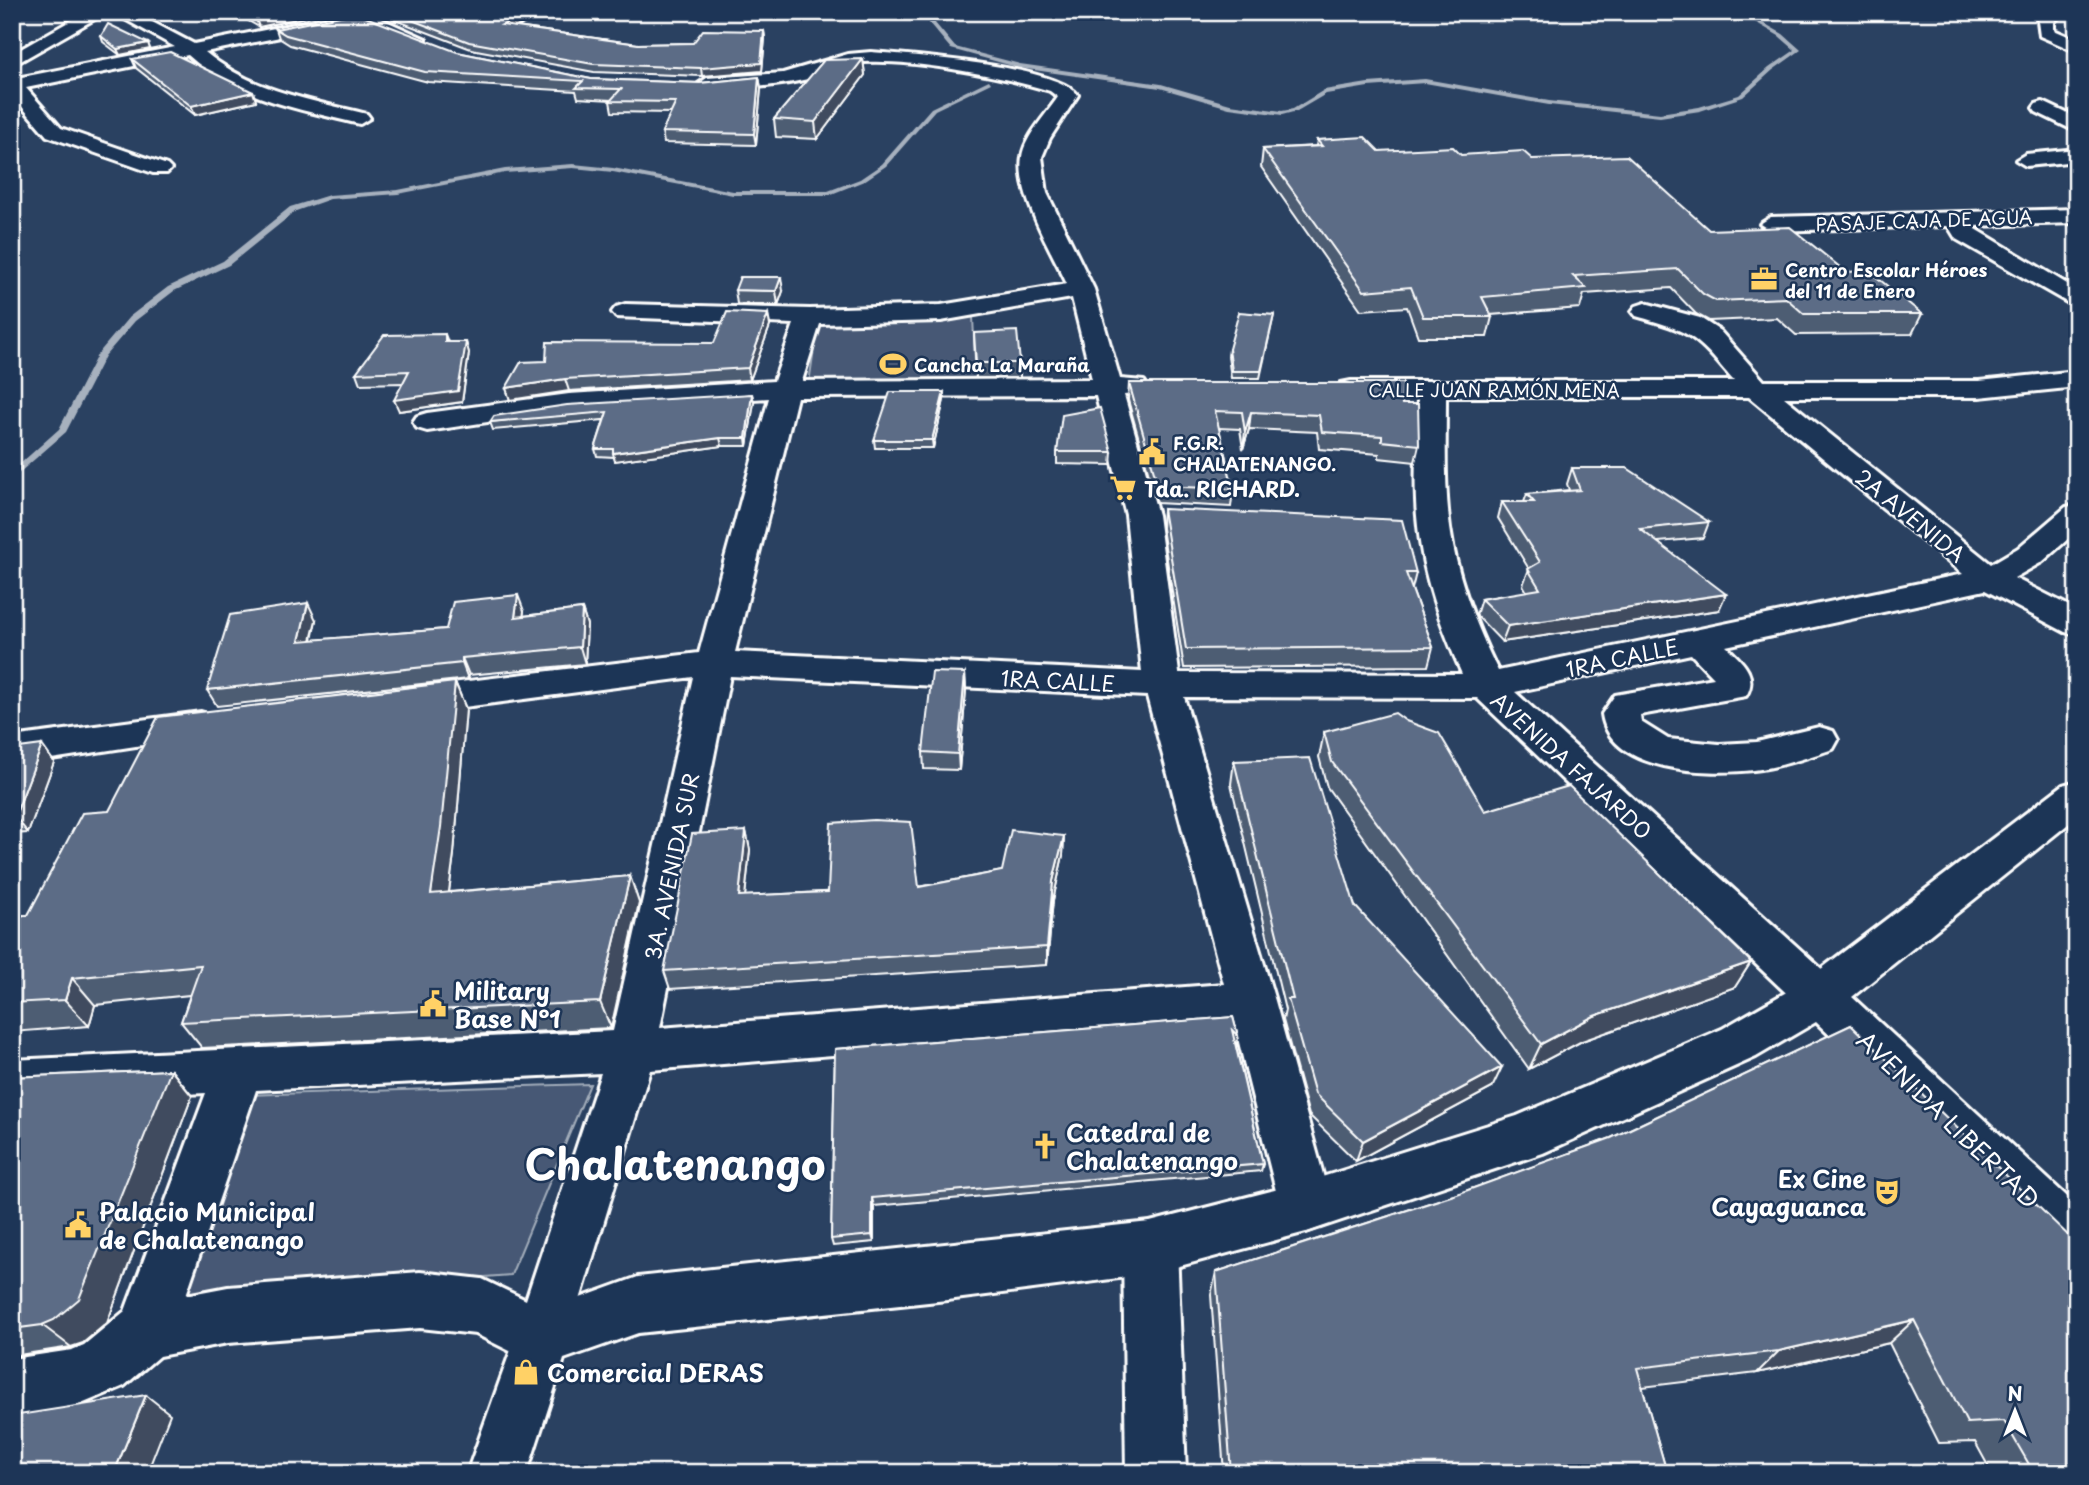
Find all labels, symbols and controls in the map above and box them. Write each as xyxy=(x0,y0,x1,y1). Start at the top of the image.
street label: PASAJE CAJA DE AGUA xyxy=(1815,203,2033,237)
place label: Centro Escolar Héroes del 11 de Enero xyxy=(1785,256,1988,304)
office icon: Centro Escolar Héroes del 11 de Enero xyxy=(1749,264,1779,294)
sports icon: Cancha La Maraña xyxy=(878,349,908,379)
place label: Cancha La Maraña xyxy=(914,351,1090,378)
street label: CALLE JUAN RAMÓN MENA xyxy=(1368,376,1620,403)
place label: F.G.R. CHALATENANGO. xyxy=(1173,429,1336,477)
public building icon: F.G.R. CHALATENANGO. xyxy=(1137,437,1167,467)
street label: 2A AVENIDA xyxy=(1849,461,1973,569)
place label: Tda. RICHARD. xyxy=(1144,472,1300,504)
supermarket icon: Tda. RICHARD. xyxy=(1108,473,1138,503)
street label: 1RA CALLE xyxy=(1563,629,1681,685)
street label: 1RA CALLE xyxy=(1000,661,1116,699)
street label: AVENIDA FAJARDO xyxy=(1484,684,1660,846)
street label: 3A. AVENIDA SUR xyxy=(636,769,706,963)
place label: Military Base N°1 xyxy=(454,972,561,1036)
public building icon: Military Base N°1 xyxy=(418,989,448,1019)
street label: AVENIDA LIBERTAD xyxy=(1849,1022,2049,1216)
place label: Catedral de Chalatenango xyxy=(1066,1114,1238,1178)
district label: Chalatenango xyxy=(524,1131,826,1194)
church icon: Catedral de Chalatenango xyxy=(1030,1131,1060,1161)
place label: Ex Cine Cayaguanca xyxy=(1711,1160,1867,1224)
theatre icon: Ex Cine Cayaguanca xyxy=(1872,1177,1902,1207)
place label: Palacio Municipal de Chalatenango xyxy=(99,1193,315,1257)
public building icon: Palacio Municipal de Chalatenango xyxy=(63,1210,93,1240)
place label: Comercial DERAS xyxy=(547,1354,764,1390)
shop icon: Comercial DERAS xyxy=(511,1357,541,1387)
north arrow xyxy=(1980,1376,2050,1446)
text: N xyxy=(2007,1379,2023,1407)

